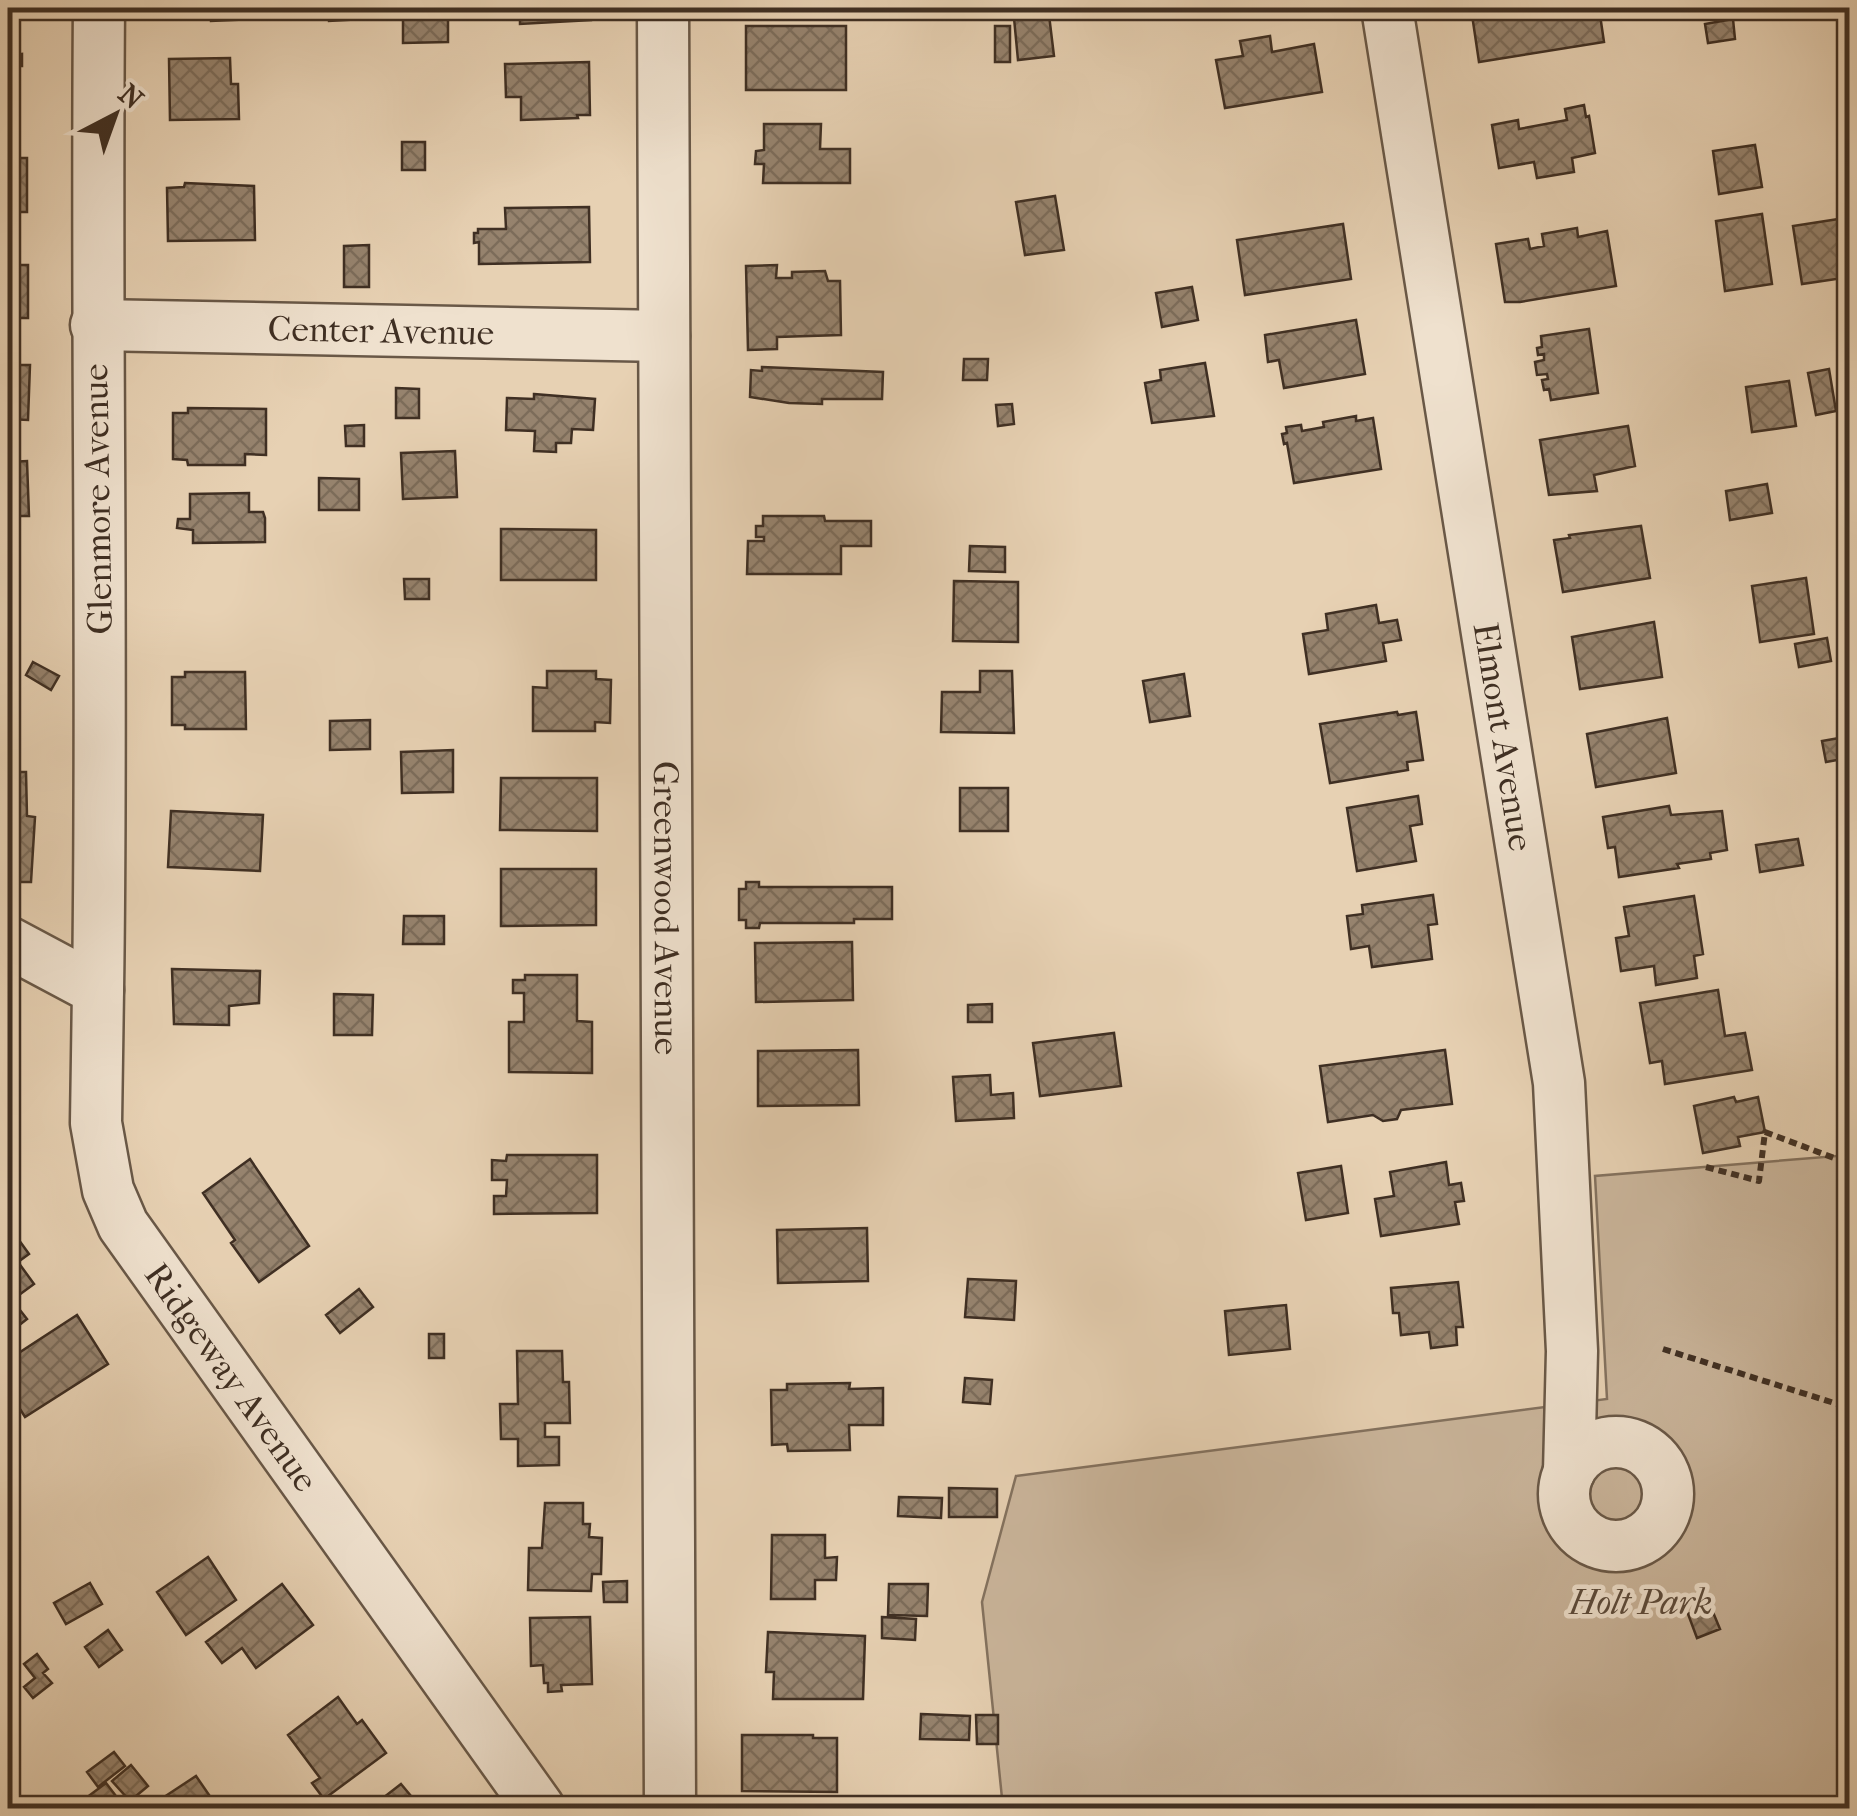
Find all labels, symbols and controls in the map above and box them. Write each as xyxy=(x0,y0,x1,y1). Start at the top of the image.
north arrow xyxy=(65,65,165,165)
text: N xyxy=(112,77,150,116)
street label: Center Avenue xyxy=(267,308,494,353)
street label: Glenmore Avenue xyxy=(75,363,121,635)
street label: Elmont Avenue xyxy=(1465,620,1542,854)
street label: Greenwood Avenue xyxy=(645,761,688,1055)
street label: Ridgeway Avenue xyxy=(136,1255,327,1499)
park label: Holt Park xyxy=(1567,1582,1713,1623)

